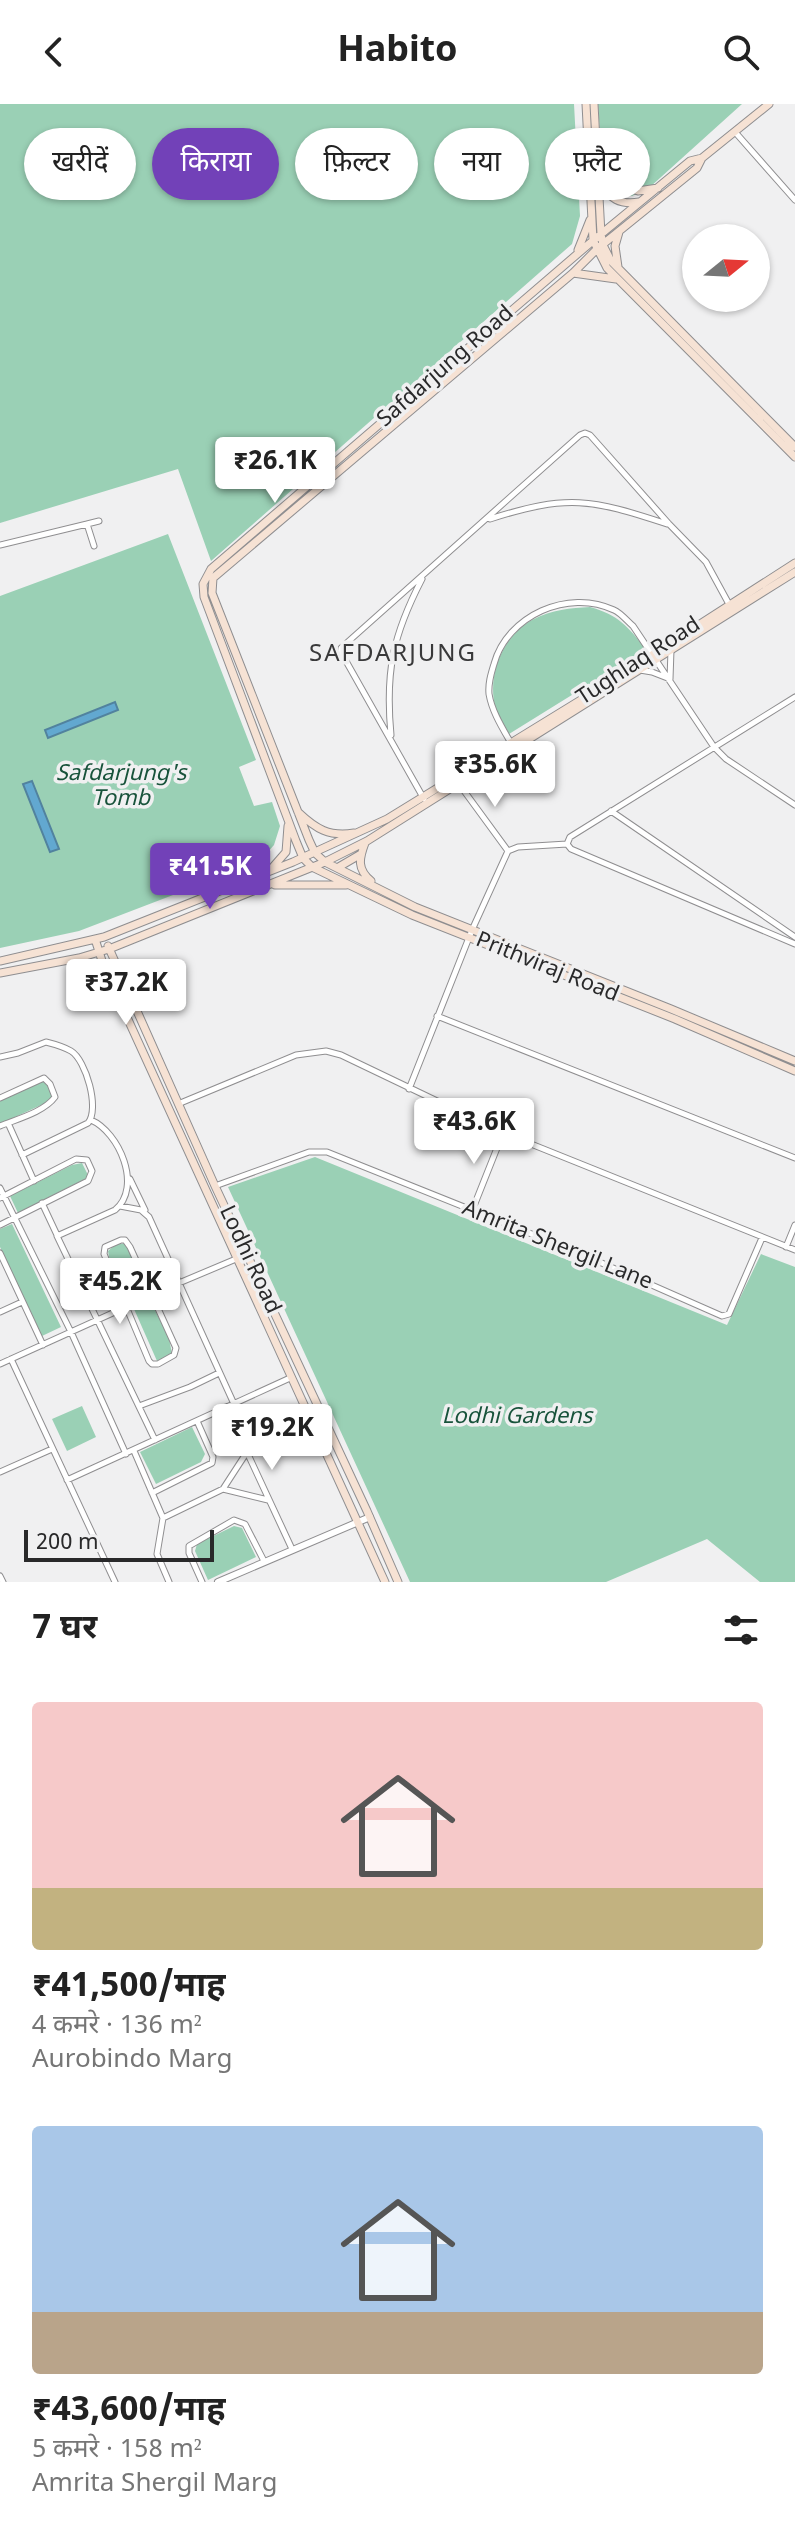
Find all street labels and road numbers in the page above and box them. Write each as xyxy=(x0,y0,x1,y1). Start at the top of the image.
street label: Safdarjung Road xyxy=(372,300,520,434)
street label: Tughlaq Road xyxy=(572,611,706,713)
street label: Prithviraj Road xyxy=(471,926,623,1010)
street label: Amrita Shergil Lane xyxy=(458,1195,656,1297)
street label: Lodhi Road xyxy=(211,1201,287,1319)

